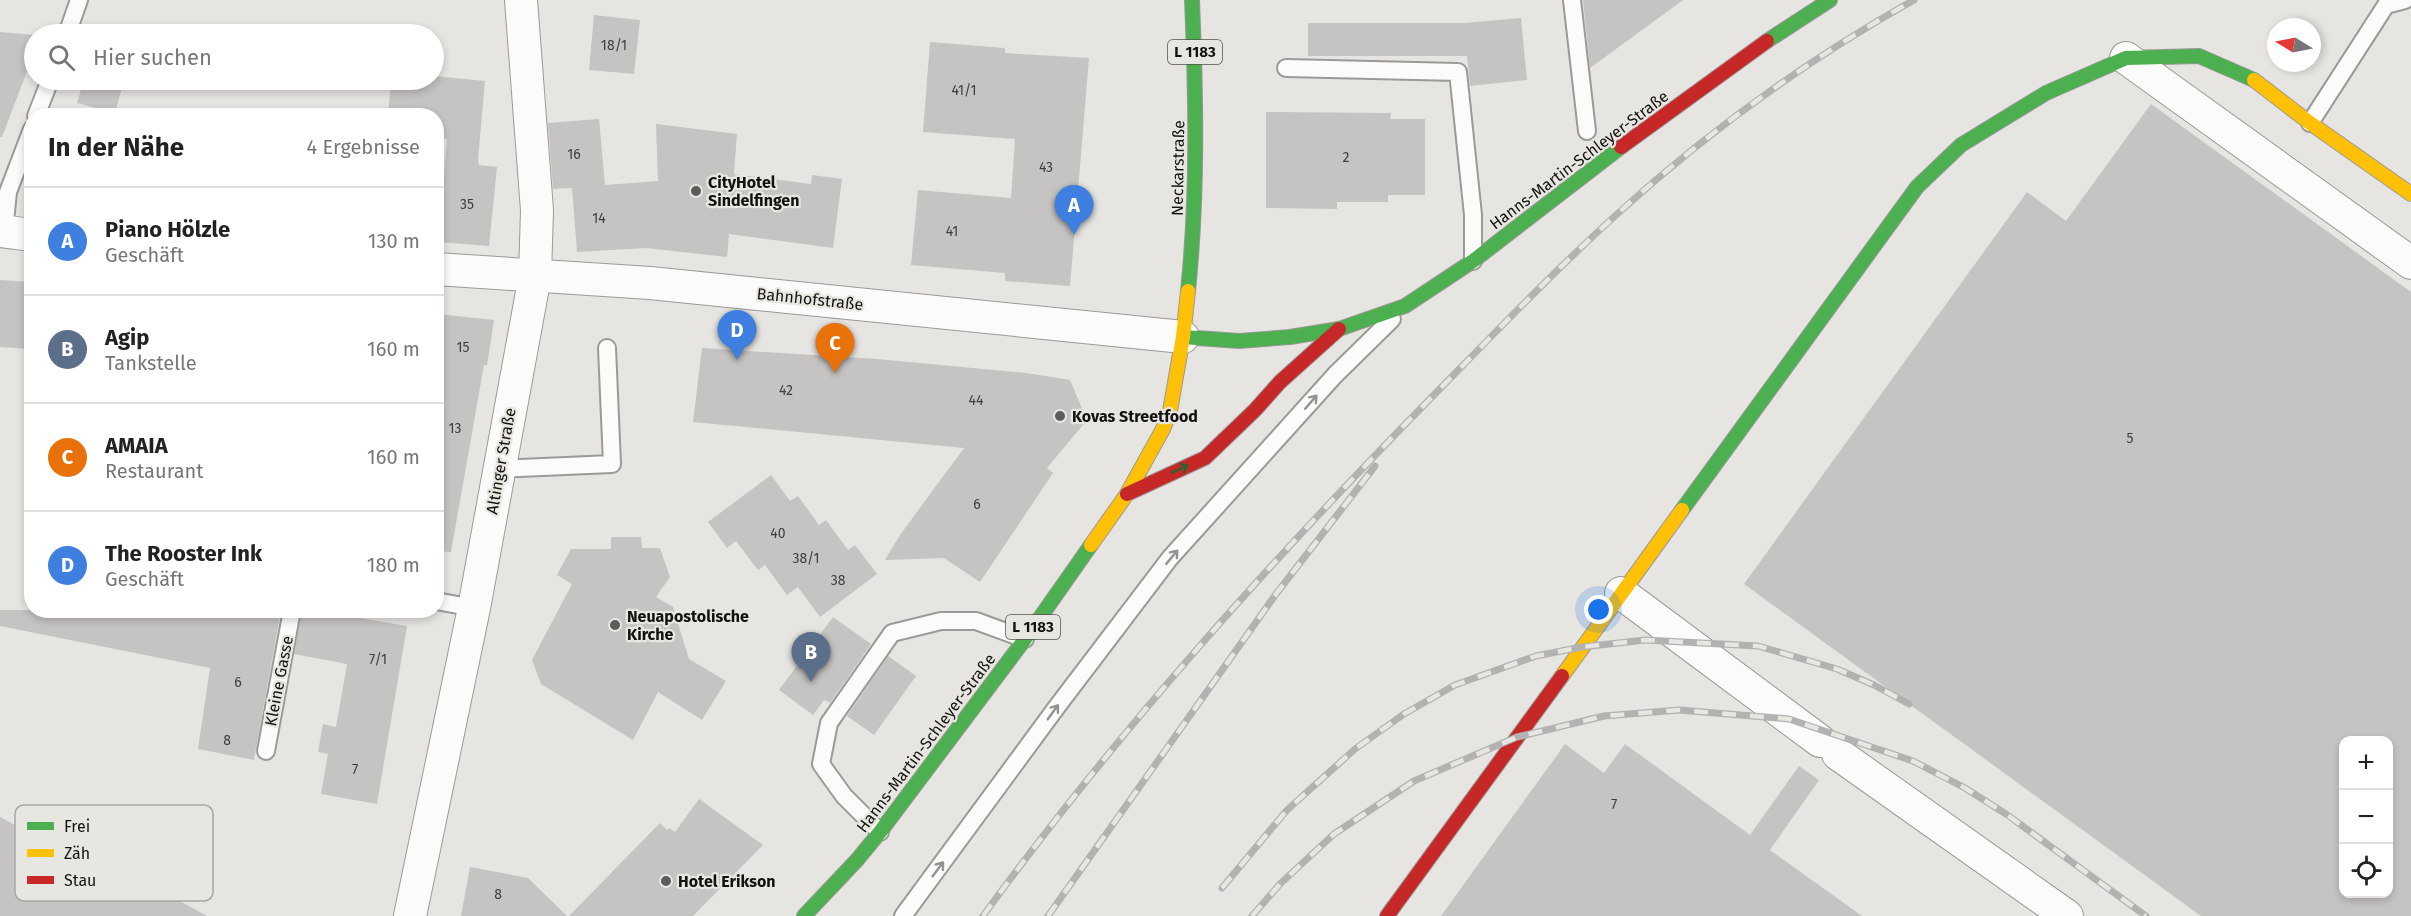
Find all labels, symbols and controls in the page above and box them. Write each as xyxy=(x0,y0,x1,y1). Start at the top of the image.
north arrow xyxy=(2267,18,2321,72)
search box xyxy=(24,24,444,90)
house number: 18/1 xyxy=(601,37,627,54)
road number: L 1183 xyxy=(1168,40,1222,64)
icon: search xyxy=(45,41,78,74)
text: Hier suchen xyxy=(93,44,212,71)
house number: 41/1 xyxy=(951,82,977,99)
street label: Hanns-Martin-Schleyer-Straße xyxy=(1486,87,1672,233)
street label: Neckarstraße xyxy=(1168,120,1188,216)
text: In der Nähe xyxy=(48,132,184,163)
text: 4 Ergebnisse xyxy=(307,135,420,159)
house number: 16 xyxy=(567,146,581,163)
house number: 2 xyxy=(1343,149,1350,166)
house number: 43 xyxy=(1039,159,1053,176)
place label: CityHotel Sindelfingen xyxy=(708,173,799,210)
marker: CityHotel Sindelfingen xyxy=(689,184,703,198)
pin: A xyxy=(1054,186,1094,235)
house number: 35 xyxy=(460,196,474,213)
house number: 14 xyxy=(592,210,606,227)
text: Piano Hölzle xyxy=(105,216,230,243)
house number: 41 xyxy=(946,223,958,240)
text: A xyxy=(62,229,73,253)
text: 130 m xyxy=(368,229,420,253)
text: Geschäft xyxy=(105,243,184,267)
street label: Bahnhofstraße xyxy=(756,284,864,314)
pin: D xyxy=(718,310,756,360)
text: Agip xyxy=(105,324,149,351)
pin: C xyxy=(816,324,854,373)
text: B xyxy=(61,337,74,361)
text: 160 m xyxy=(367,337,420,361)
house number: 15 xyxy=(456,339,470,356)
text: Tankstelle xyxy=(105,351,197,375)
house number: 42 xyxy=(779,382,793,399)
house number: 44 xyxy=(969,392,984,409)
one-way arrow xyxy=(1304,395,1318,410)
street label: Altinger Straße xyxy=(482,406,520,516)
place label: Kovas Streetfood xyxy=(1072,407,1198,426)
marker: Kovas Streetfood xyxy=(1053,409,1067,423)
house number: 13 xyxy=(448,420,462,437)
house number: 5 xyxy=(2126,430,2134,447)
text: AMAIA xyxy=(105,432,168,459)
text: C xyxy=(62,445,73,469)
text: 160 m xyxy=(367,445,420,469)
text: Restaurant xyxy=(105,459,203,483)
one-way arrow xyxy=(1171,463,1189,475)
house number: 6 xyxy=(973,496,981,513)
house number: 40 xyxy=(770,525,786,542)
text: The Rooster Ink xyxy=(105,540,262,567)
one-way arrow xyxy=(1165,549,1178,565)
house number: 38/1 xyxy=(792,550,820,567)
text: D xyxy=(61,553,74,577)
text: 180 m xyxy=(367,553,420,577)
text: Geschäft xyxy=(105,567,184,591)
house number: 38 xyxy=(831,572,846,589)
your location xyxy=(1584,595,1613,624)
place label: Neuapostolische Kirche xyxy=(627,607,749,644)
road number: L 1183 xyxy=(1006,615,1060,639)
marker: Neuapostolische Kirche xyxy=(608,618,622,632)
pin: B xyxy=(792,632,830,682)
street label: Kleine Gasse xyxy=(261,634,297,728)
street label: Hanns-Martin-Schleyer-Straße xyxy=(853,650,999,836)
house number: 7/1 xyxy=(369,651,387,668)
house number: 6 xyxy=(234,674,242,691)
one-way arrow xyxy=(1047,704,1059,720)
house number: 8 xyxy=(223,732,231,749)
map controls xyxy=(2339,736,2393,898)
button: + xyxy=(2339,736,2393,790)
house number: 7 xyxy=(352,761,358,778)
button: − xyxy=(2339,790,2393,844)
house number: 7 xyxy=(1611,796,1617,813)
legend xyxy=(15,805,213,901)
text: Frei xyxy=(64,817,90,836)
text: Zäh xyxy=(64,844,90,863)
button: locate xyxy=(2339,844,2393,898)
one-way arrow xyxy=(932,862,945,878)
text: Stau xyxy=(64,871,96,890)
place label: Hotel Erikson xyxy=(678,872,776,891)
marker: Hotel Erikson xyxy=(659,874,673,888)
house number: 8 xyxy=(494,886,502,903)

